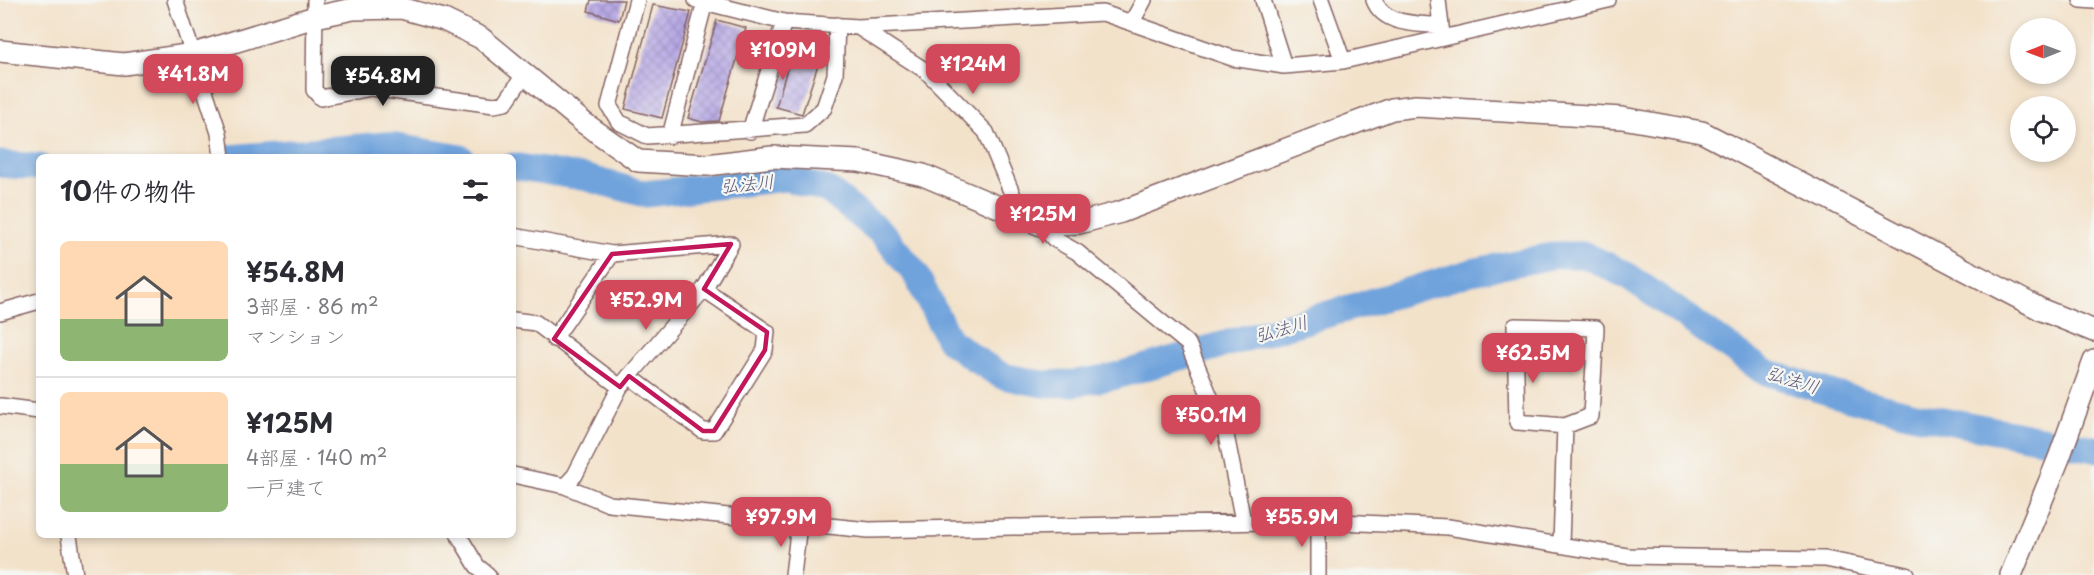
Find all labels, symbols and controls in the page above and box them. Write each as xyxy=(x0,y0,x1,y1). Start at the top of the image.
north arrow xyxy=(2010,18,2076,84)
map controls xyxy=(2010,18,2076,162)
pin: ¥109M xyxy=(741,30,825,81)
text: ¥109M xyxy=(750,34,816,64)
pin: ¥124M xyxy=(931,44,1015,95)
text: ¥124M xyxy=(940,48,1006,78)
pin: ¥41.8M xyxy=(144,54,242,105)
pin: ¥54.8M xyxy=(334,56,432,107)
text: ¥41.8M xyxy=(157,58,229,88)
text: ¥54.8M xyxy=(345,60,421,90)
button: locate xyxy=(2010,96,2076,162)
water label: 弘法川 xyxy=(719,167,775,199)
text: 10件の物件 xyxy=(60,171,196,210)
icon: filters xyxy=(459,174,492,207)
pin: ¥125M xyxy=(1001,194,1085,245)
text: ¥125M xyxy=(1009,198,1077,228)
text: ¥54.8M xyxy=(246,252,345,291)
icon: home xyxy=(108,265,180,337)
pin: ¥52.9M xyxy=(597,280,695,331)
text: ¥52.9M xyxy=(610,284,682,314)
text: 3部屋 · 86 m² xyxy=(246,291,379,321)
water label: 弘法川 xyxy=(1251,308,1311,348)
text: マンション xyxy=(246,321,345,351)
pin: ¥62.5M xyxy=(1484,333,1582,384)
text: ¥62.5M xyxy=(1496,337,1570,367)
water label: 弘法川 xyxy=(1763,358,1823,400)
pin: ¥50.1M xyxy=(1162,395,1260,446)
text: ¥50.1M xyxy=(1175,399,1247,429)
text: ¥125M xyxy=(246,403,333,442)
icon: home xyxy=(108,416,180,488)
text: 4部屋 · 140 m² xyxy=(246,442,387,472)
text: 一戸建て xyxy=(246,472,326,502)
pin: ¥97.9M xyxy=(732,497,830,548)
pin: ¥55.9M xyxy=(1253,497,1351,548)
text: ¥97.9M xyxy=(745,501,817,531)
text: ¥55.9M xyxy=(1265,501,1339,531)

